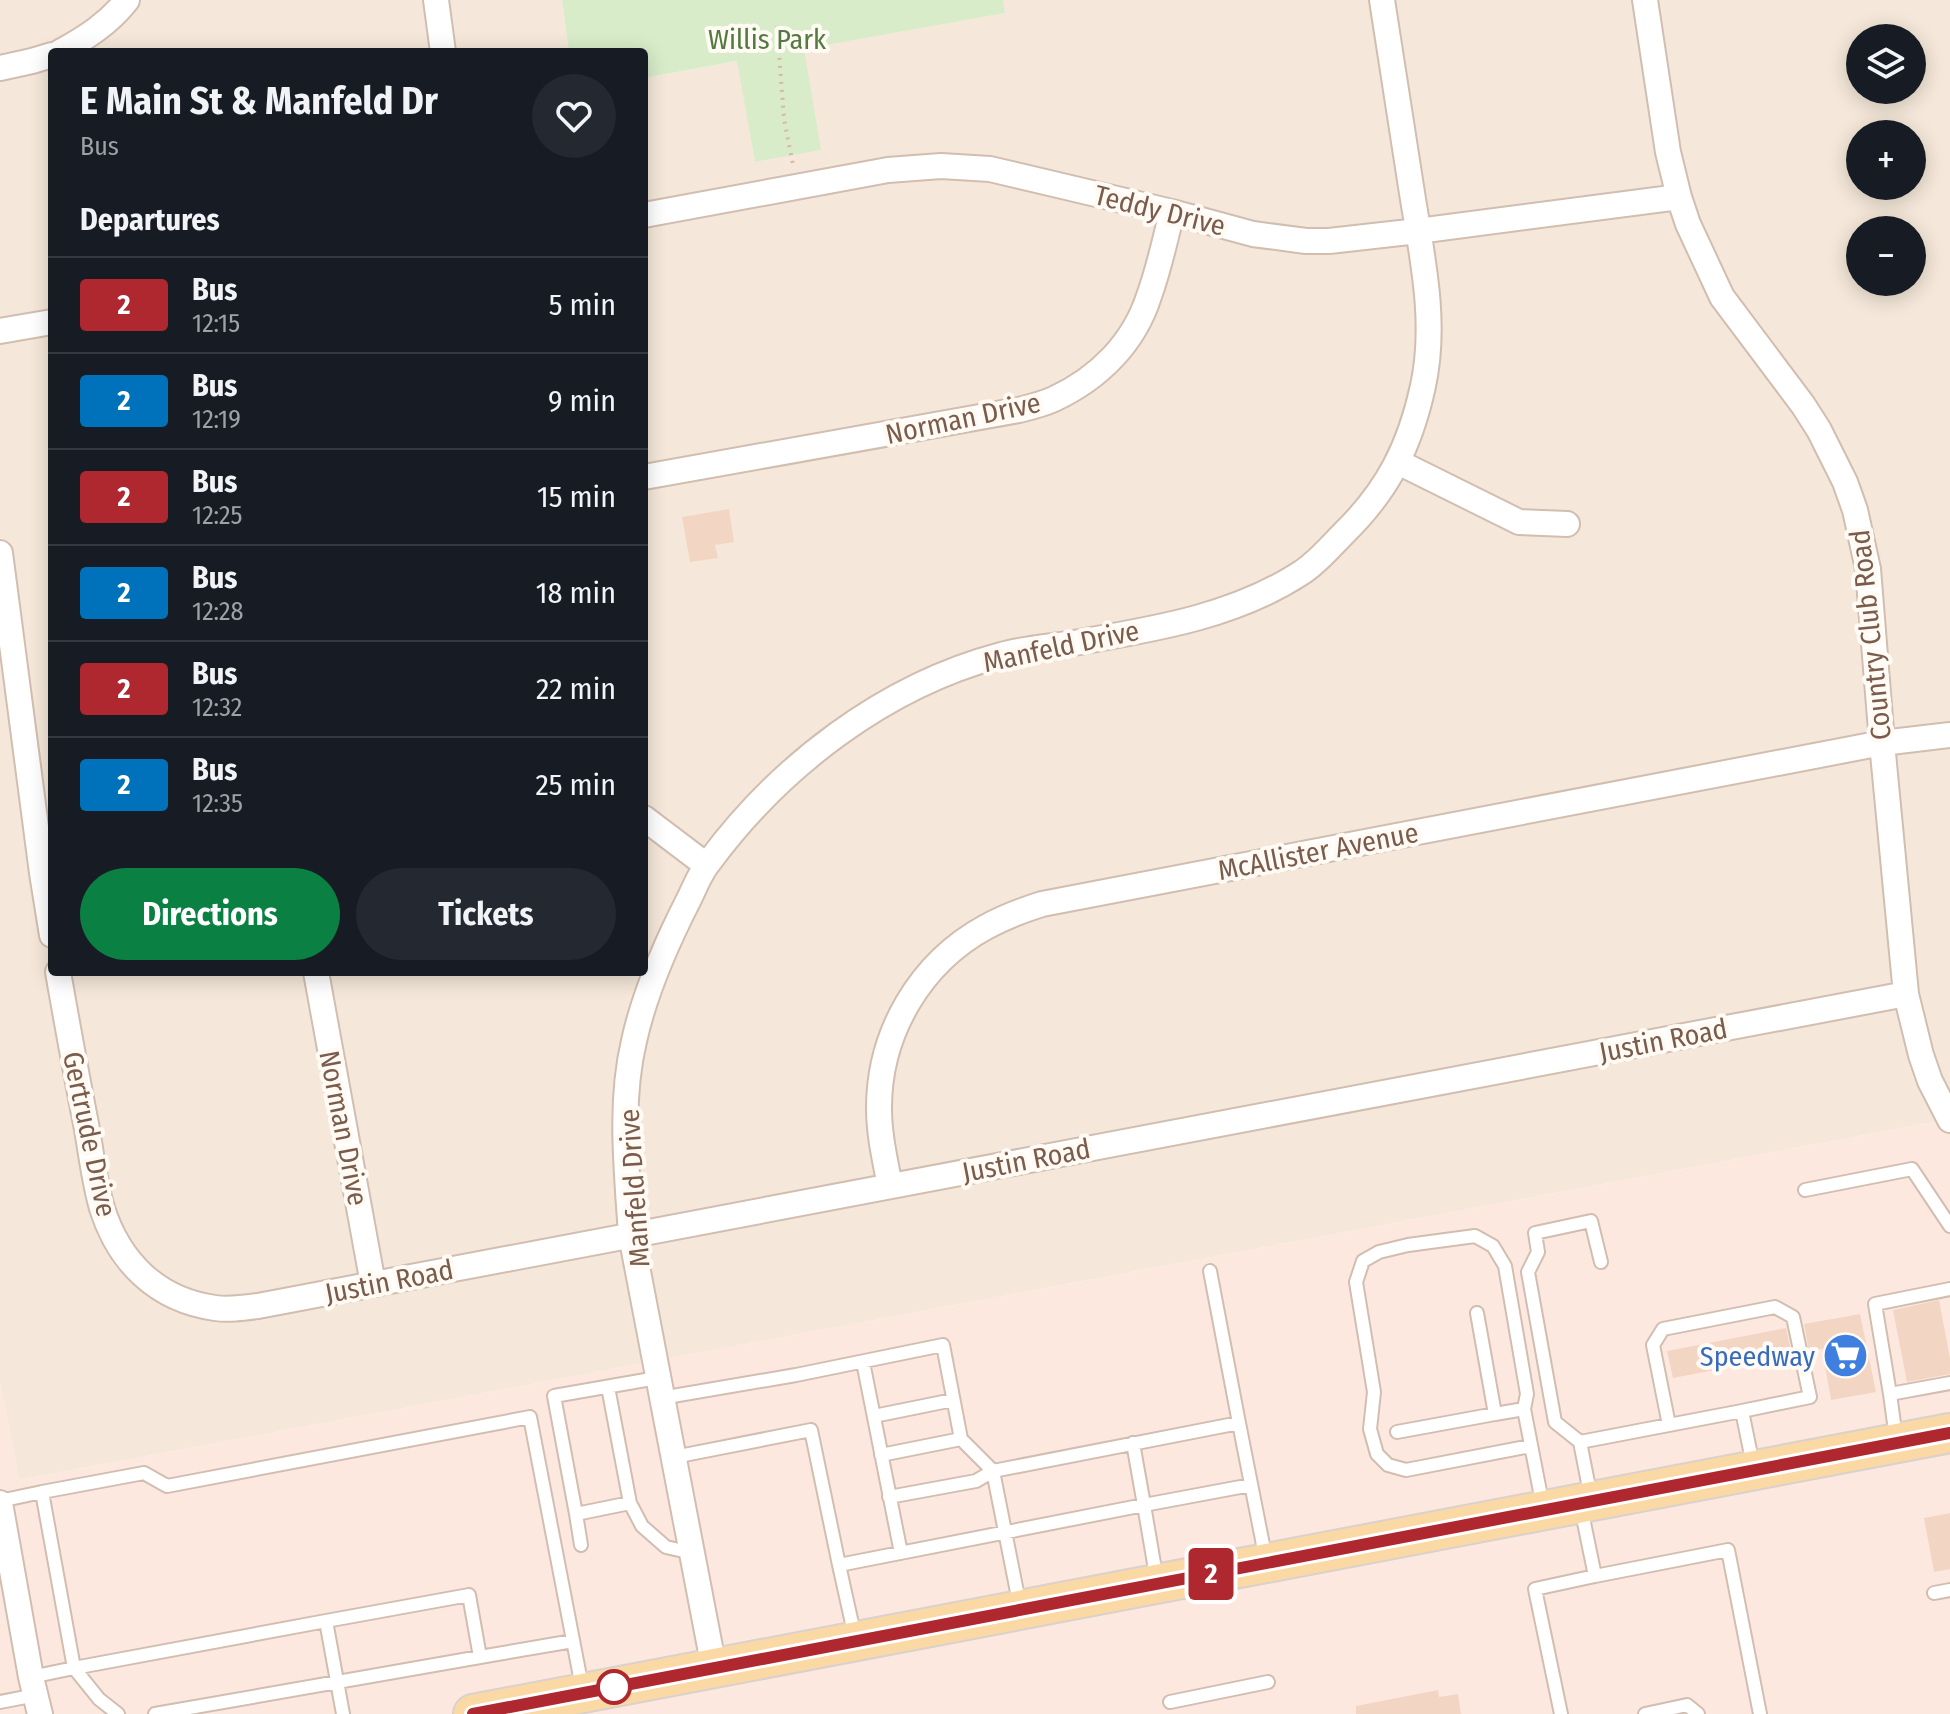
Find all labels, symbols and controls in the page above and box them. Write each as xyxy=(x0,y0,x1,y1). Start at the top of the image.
park label: Willis Park xyxy=(708,23,827,56)
map controls xyxy=(1846,24,1926,296)
button: layers xyxy=(1846,24,1926,104)
button: heart xyxy=(532,74,616,158)
text: E Main St & Manfeld Dr xyxy=(80,78,438,124)
button: + xyxy=(1846,120,1926,200)
text: Bus xyxy=(80,131,119,162)
street label: Teddy Drive xyxy=(1091,178,1229,243)
text: Departures xyxy=(80,202,220,238)
button: − xyxy=(1846,216,1926,296)
text: Bus xyxy=(192,272,237,308)
text: 5 min xyxy=(549,287,616,323)
text: 2 xyxy=(118,288,130,321)
text: 12:15 xyxy=(192,308,240,339)
text: Bus xyxy=(192,368,237,404)
text: 9 min xyxy=(548,383,616,419)
text: 2 xyxy=(118,384,130,417)
street label: Norman Drive xyxy=(883,386,1044,451)
text: 12:19 xyxy=(192,404,241,435)
text: Bus xyxy=(192,464,237,500)
text: 15 min xyxy=(537,479,616,515)
text: 2 xyxy=(118,480,130,513)
text: 12:25 xyxy=(192,500,243,531)
street label: Country Club Road xyxy=(1843,528,1898,742)
text: Bus xyxy=(192,560,237,596)
text: 18 min xyxy=(536,575,616,611)
text: 2 xyxy=(118,576,130,609)
text: 12:28 xyxy=(192,596,244,627)
street label: Manfeld Drive xyxy=(980,614,1142,679)
text: Bus xyxy=(192,656,237,692)
text: 22 min xyxy=(536,671,616,707)
text: 2 xyxy=(118,672,130,705)
text: 12:32 xyxy=(192,692,242,723)
text: Bus xyxy=(192,752,237,788)
text: 25 min xyxy=(536,767,616,803)
text: 2 xyxy=(118,768,130,801)
text: 12:35 xyxy=(192,788,243,819)
street label: McAllister Avenue xyxy=(1215,816,1421,887)
button: Directions xyxy=(80,868,340,960)
button: Tickets xyxy=(356,868,616,960)
street label: Justin Road xyxy=(1596,1012,1730,1069)
street label: Norman Drive xyxy=(312,1048,375,1208)
street label: Gertrude Drive xyxy=(56,1049,123,1220)
street label: Manfeld Drive xyxy=(613,1108,656,1268)
street label: Justin Road xyxy=(959,1132,1093,1189)
street label: Justin Road xyxy=(322,1253,456,1310)
supermarket icon: Speedway xyxy=(1822,1332,1870,1380)
place label: Speedway xyxy=(1700,1340,1815,1373)
line badge: 2 xyxy=(1185,1548,1237,1600)
text: 2 xyxy=(1205,1557,1217,1590)
unlabelled marker xyxy=(597,1670,631,1704)

